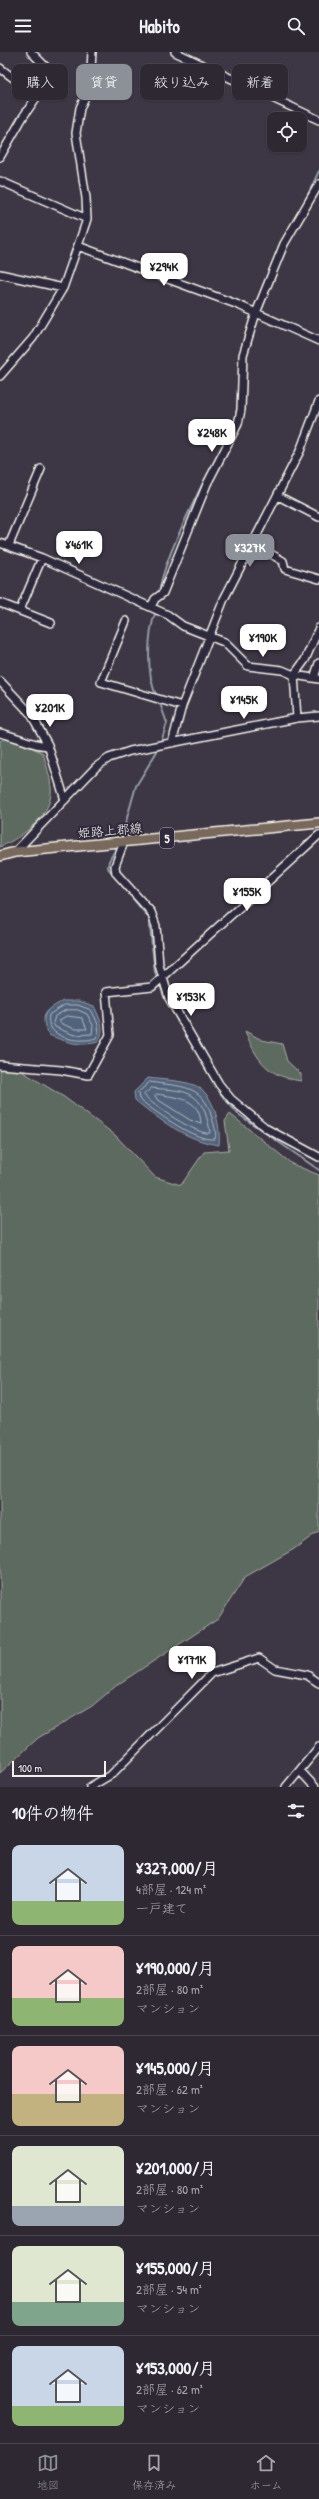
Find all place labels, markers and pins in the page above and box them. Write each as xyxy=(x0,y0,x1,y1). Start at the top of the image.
pin: ¥294K xyxy=(136,253,192,287)
pin: ¥248K xyxy=(184,419,240,453)
pin: ¥461K xyxy=(51,531,107,565)
pin: ¥327K xyxy=(222,534,278,568)
pin: ¥190K xyxy=(235,624,291,658)
pin: ¥145K xyxy=(216,686,272,720)
pin: ¥201K xyxy=(22,694,78,728)
pin: ¥155K xyxy=(219,878,275,912)
pin: ¥153K xyxy=(163,983,219,1017)
pin: ¥171K xyxy=(164,1646,220,1680)

